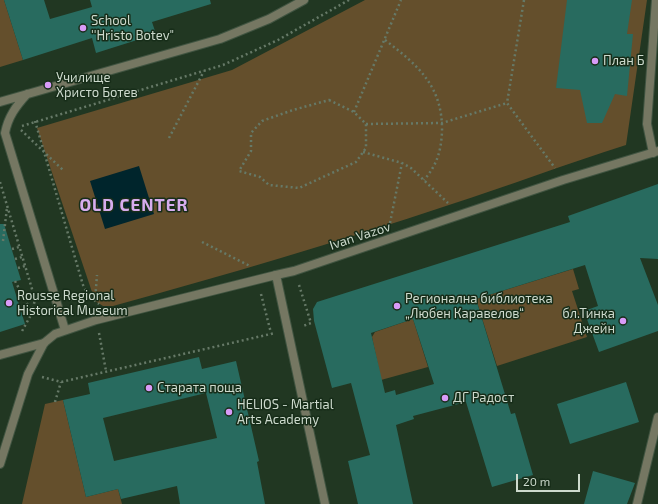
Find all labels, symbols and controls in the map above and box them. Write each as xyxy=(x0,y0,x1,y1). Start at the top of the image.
place label: School ''Hristo Botev" xyxy=(91,13,174,44)
marker: School ''Hristo Botev" xyxy=(78,23,88,33)
place label: План Б xyxy=(603,53,644,69)
marker: План Б xyxy=(590,56,600,66)
place label: Училище Христо Ботев xyxy=(56,70,138,101)
marker: Училище Христо Ботев xyxy=(43,80,53,90)
district label: OLD CENTER xyxy=(79,195,189,215)
street label: Ivan Vazov xyxy=(327,219,393,253)
place label: Rousse Regional Historical Museum xyxy=(17,288,128,319)
place label: Регионална библиотека „Любен Каравелов“ xyxy=(405,291,553,322)
marker: Rousse Regional Historical Museum xyxy=(4,298,14,308)
marker: Регионална библиотека „Любен Каравелов“ xyxy=(392,301,402,311)
place label: бл.Тинка Джейн xyxy=(562,306,615,337)
marker: бл.Тинка Джейн xyxy=(618,316,628,326)
place label: Старата поща xyxy=(157,380,242,396)
marker: Старата поща xyxy=(144,383,154,393)
place label: ДГ Радост xyxy=(453,390,514,406)
marker: ДГ Радост xyxy=(440,393,450,403)
place label: HELIOS - Martial Arts Academy xyxy=(237,397,334,428)
marker: HELIOS - Martial Arts Academy xyxy=(224,407,234,417)
scale bar xyxy=(518,466,582,492)
text: 20 m xyxy=(523,474,550,488)

